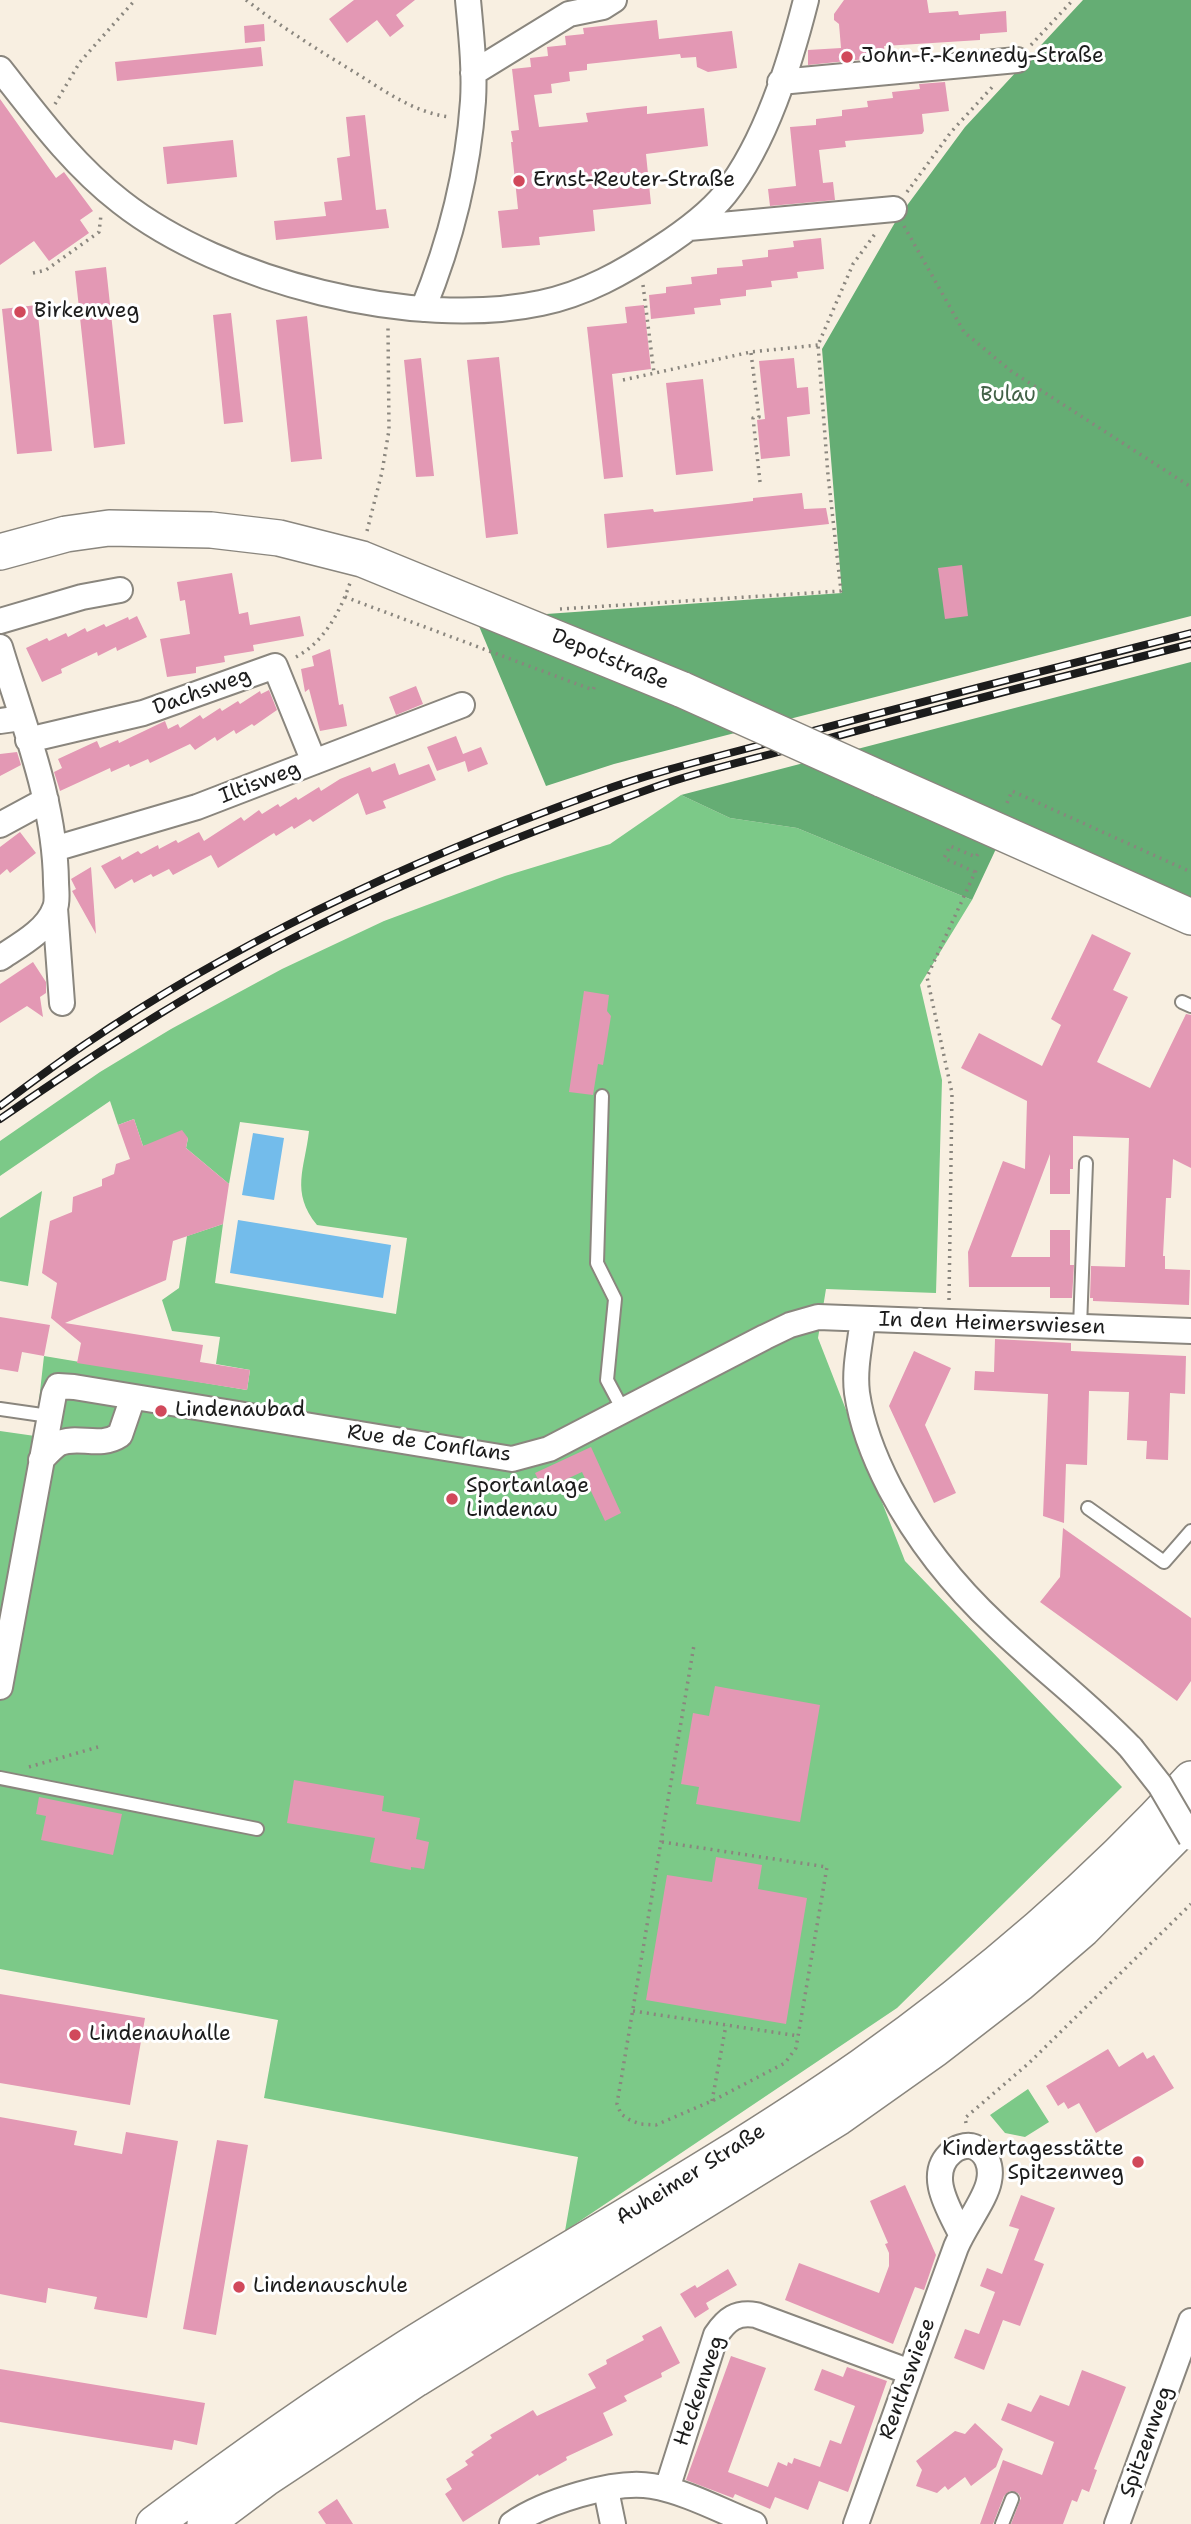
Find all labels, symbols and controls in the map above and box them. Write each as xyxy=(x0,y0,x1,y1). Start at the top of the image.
place label: John-F.-Kennedy-Straße xyxy=(861,44,1104,70)
marker: John-F.-Kennedy-Straße xyxy=(839,49,855,65)
place label: Ernst-Reuter-Straße xyxy=(533,168,735,194)
marker: Ernst-Reuter-Straße xyxy=(511,173,527,189)
place label: Birkenweg xyxy=(34,299,139,325)
marker: Birkenweg xyxy=(12,304,28,320)
park label: Bulau xyxy=(980,383,1036,409)
street label: Depotstraße xyxy=(548,624,672,696)
street label: Dachsweg xyxy=(150,663,254,721)
street label: Iltisweg xyxy=(216,756,304,810)
street label: In den Heimerswiesen xyxy=(878,1307,1106,1341)
place label: Lindenaubad xyxy=(175,1398,305,1424)
marker: Lindenaubad xyxy=(153,1403,169,1419)
street label: Rue de Conflans xyxy=(345,1420,513,1468)
place label: Sportanlage Lindenau xyxy=(466,1474,589,1524)
marker: Sportanlage Lindenau xyxy=(444,1491,460,1507)
place label: Lindenauhalle xyxy=(89,2022,231,2048)
marker: Lindenauhalle xyxy=(67,2027,83,2043)
street label: Auheimer Straße xyxy=(612,2119,770,2231)
place label: Kindertagesstätte Spitzenweg xyxy=(942,2137,1124,2187)
marker: Kindertagesstätte Spitzenweg xyxy=(1130,2154,1146,2170)
place label: Lindenauschule xyxy=(253,2274,408,2300)
marker: Lindenauschule xyxy=(231,2279,247,2295)
street label: Renthswiese xyxy=(874,2315,942,2443)
street label: Heckenweg xyxy=(669,2332,731,2450)
street label: Spitzenweg xyxy=(1115,2383,1179,2501)

